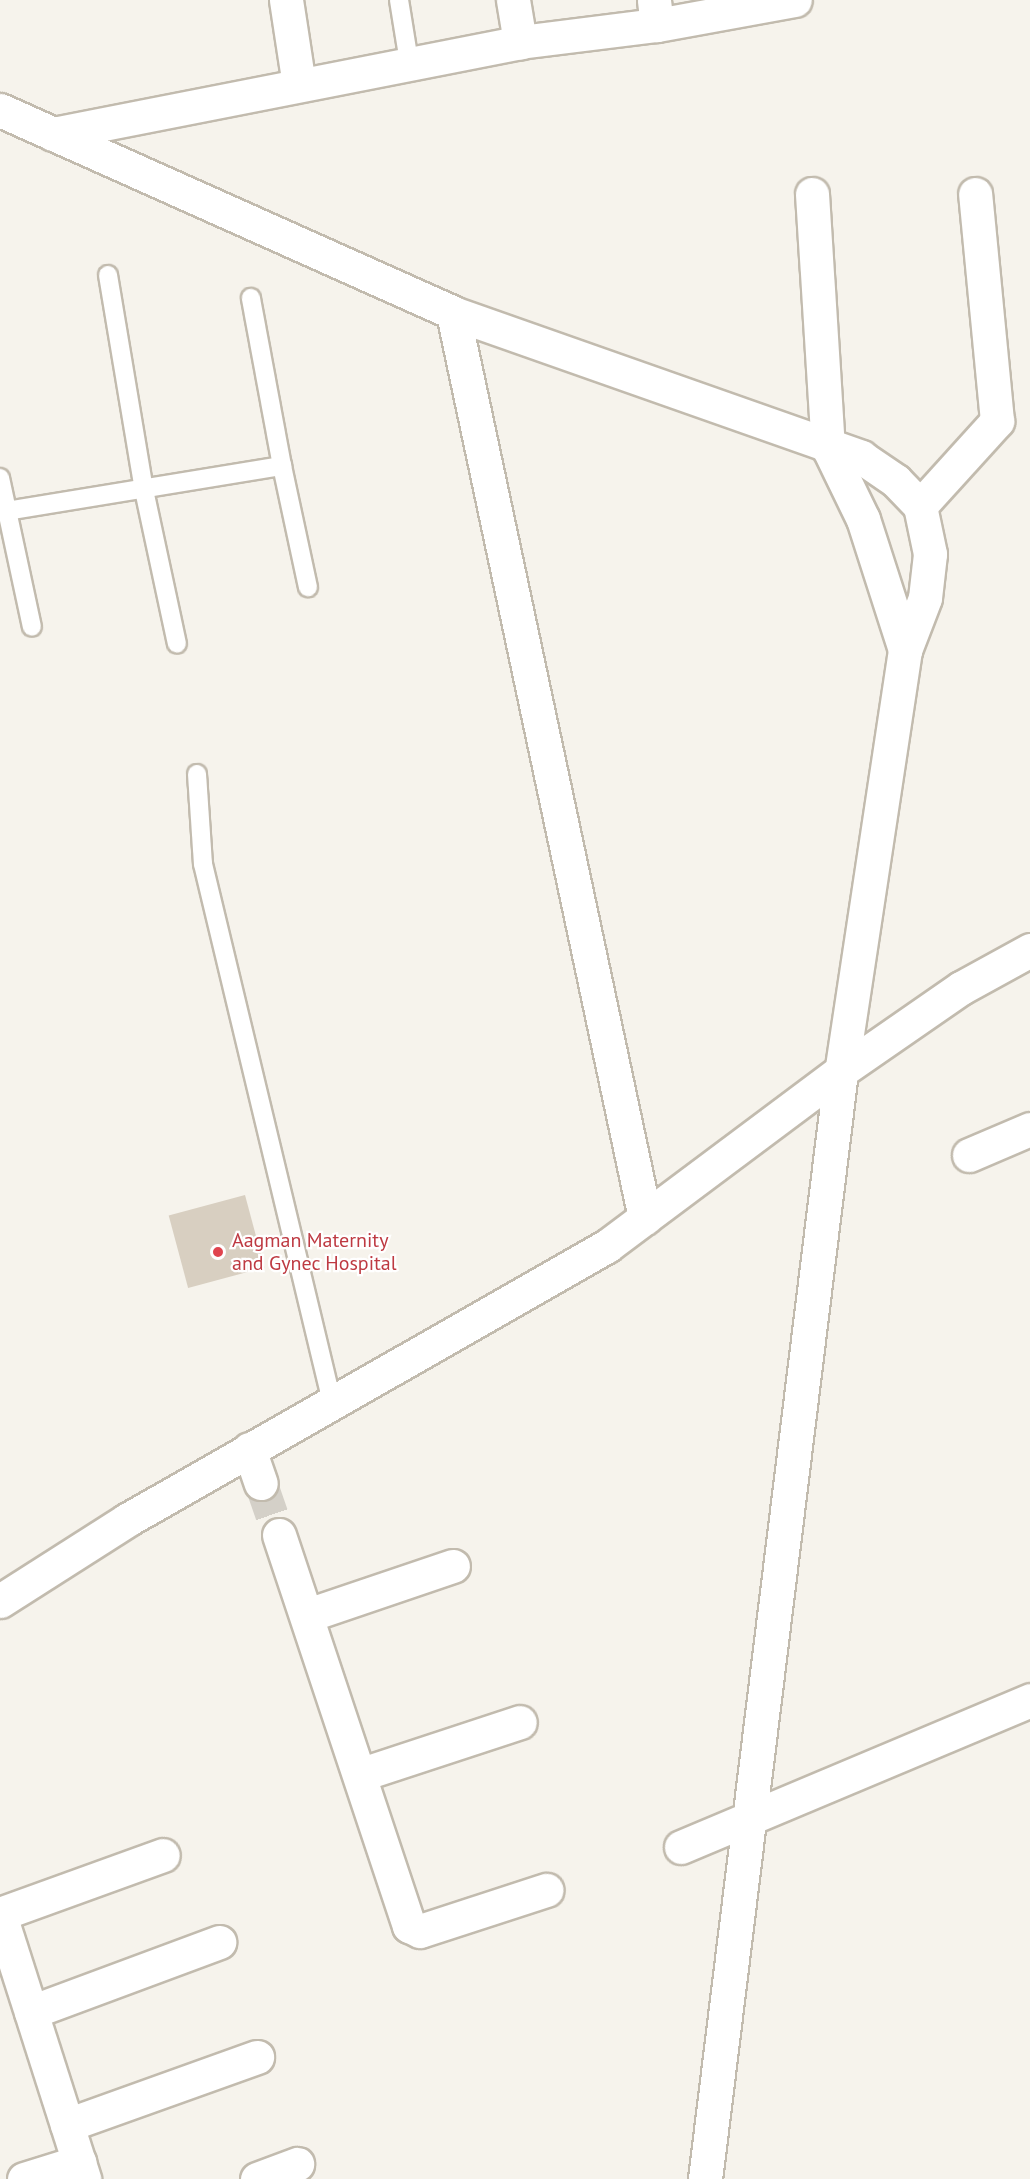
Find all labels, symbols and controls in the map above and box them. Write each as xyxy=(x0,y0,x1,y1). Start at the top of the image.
place label: Aagman Maternity and Gynec Hospital xyxy=(232,1228,397,1275)
marker: Aagman Maternity and Gynec Hospital xyxy=(209,1243,227,1261)

